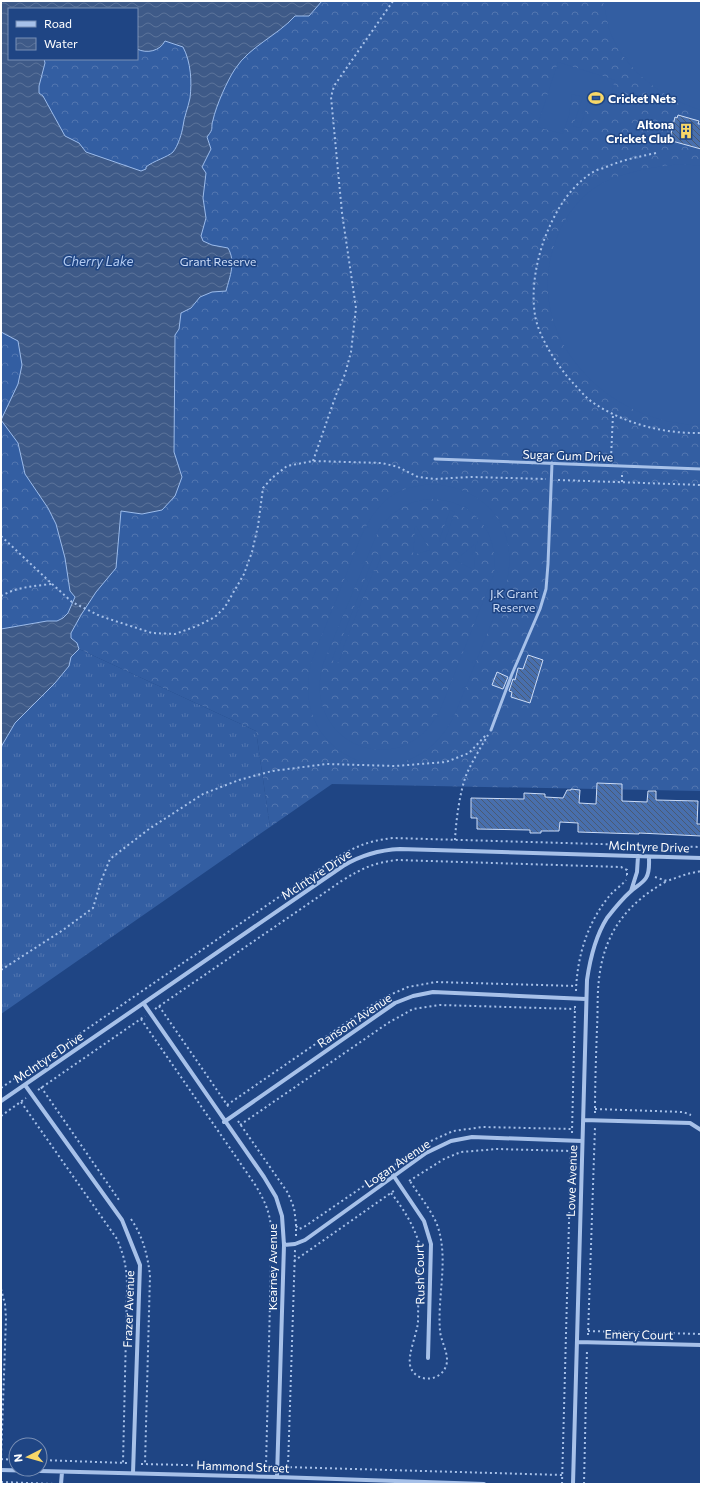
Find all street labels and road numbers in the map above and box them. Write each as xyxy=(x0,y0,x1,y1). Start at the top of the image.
street label: Sugar Gum Drive xyxy=(522,446,614,464)
street label: McIntyre Drive xyxy=(608,838,690,854)
street label: McIntyre Drive xyxy=(278,846,354,902)
street label: Ransom Avenue xyxy=(314,990,394,1050)
street label: McIntyre Drive xyxy=(11,1029,85,1085)
street label: Logan Avenue xyxy=(362,1136,432,1190)
street label: Lowe Avenue xyxy=(563,1145,579,1217)
street label: Kearney Avenue xyxy=(265,1224,279,1310)
street label: Rush Court xyxy=(411,1243,427,1305)
street label: Frazer Avenue xyxy=(120,1270,136,1348)
street label: Emery Court xyxy=(604,1326,674,1342)
street label: Hammond Street xyxy=(196,1457,290,1475)

